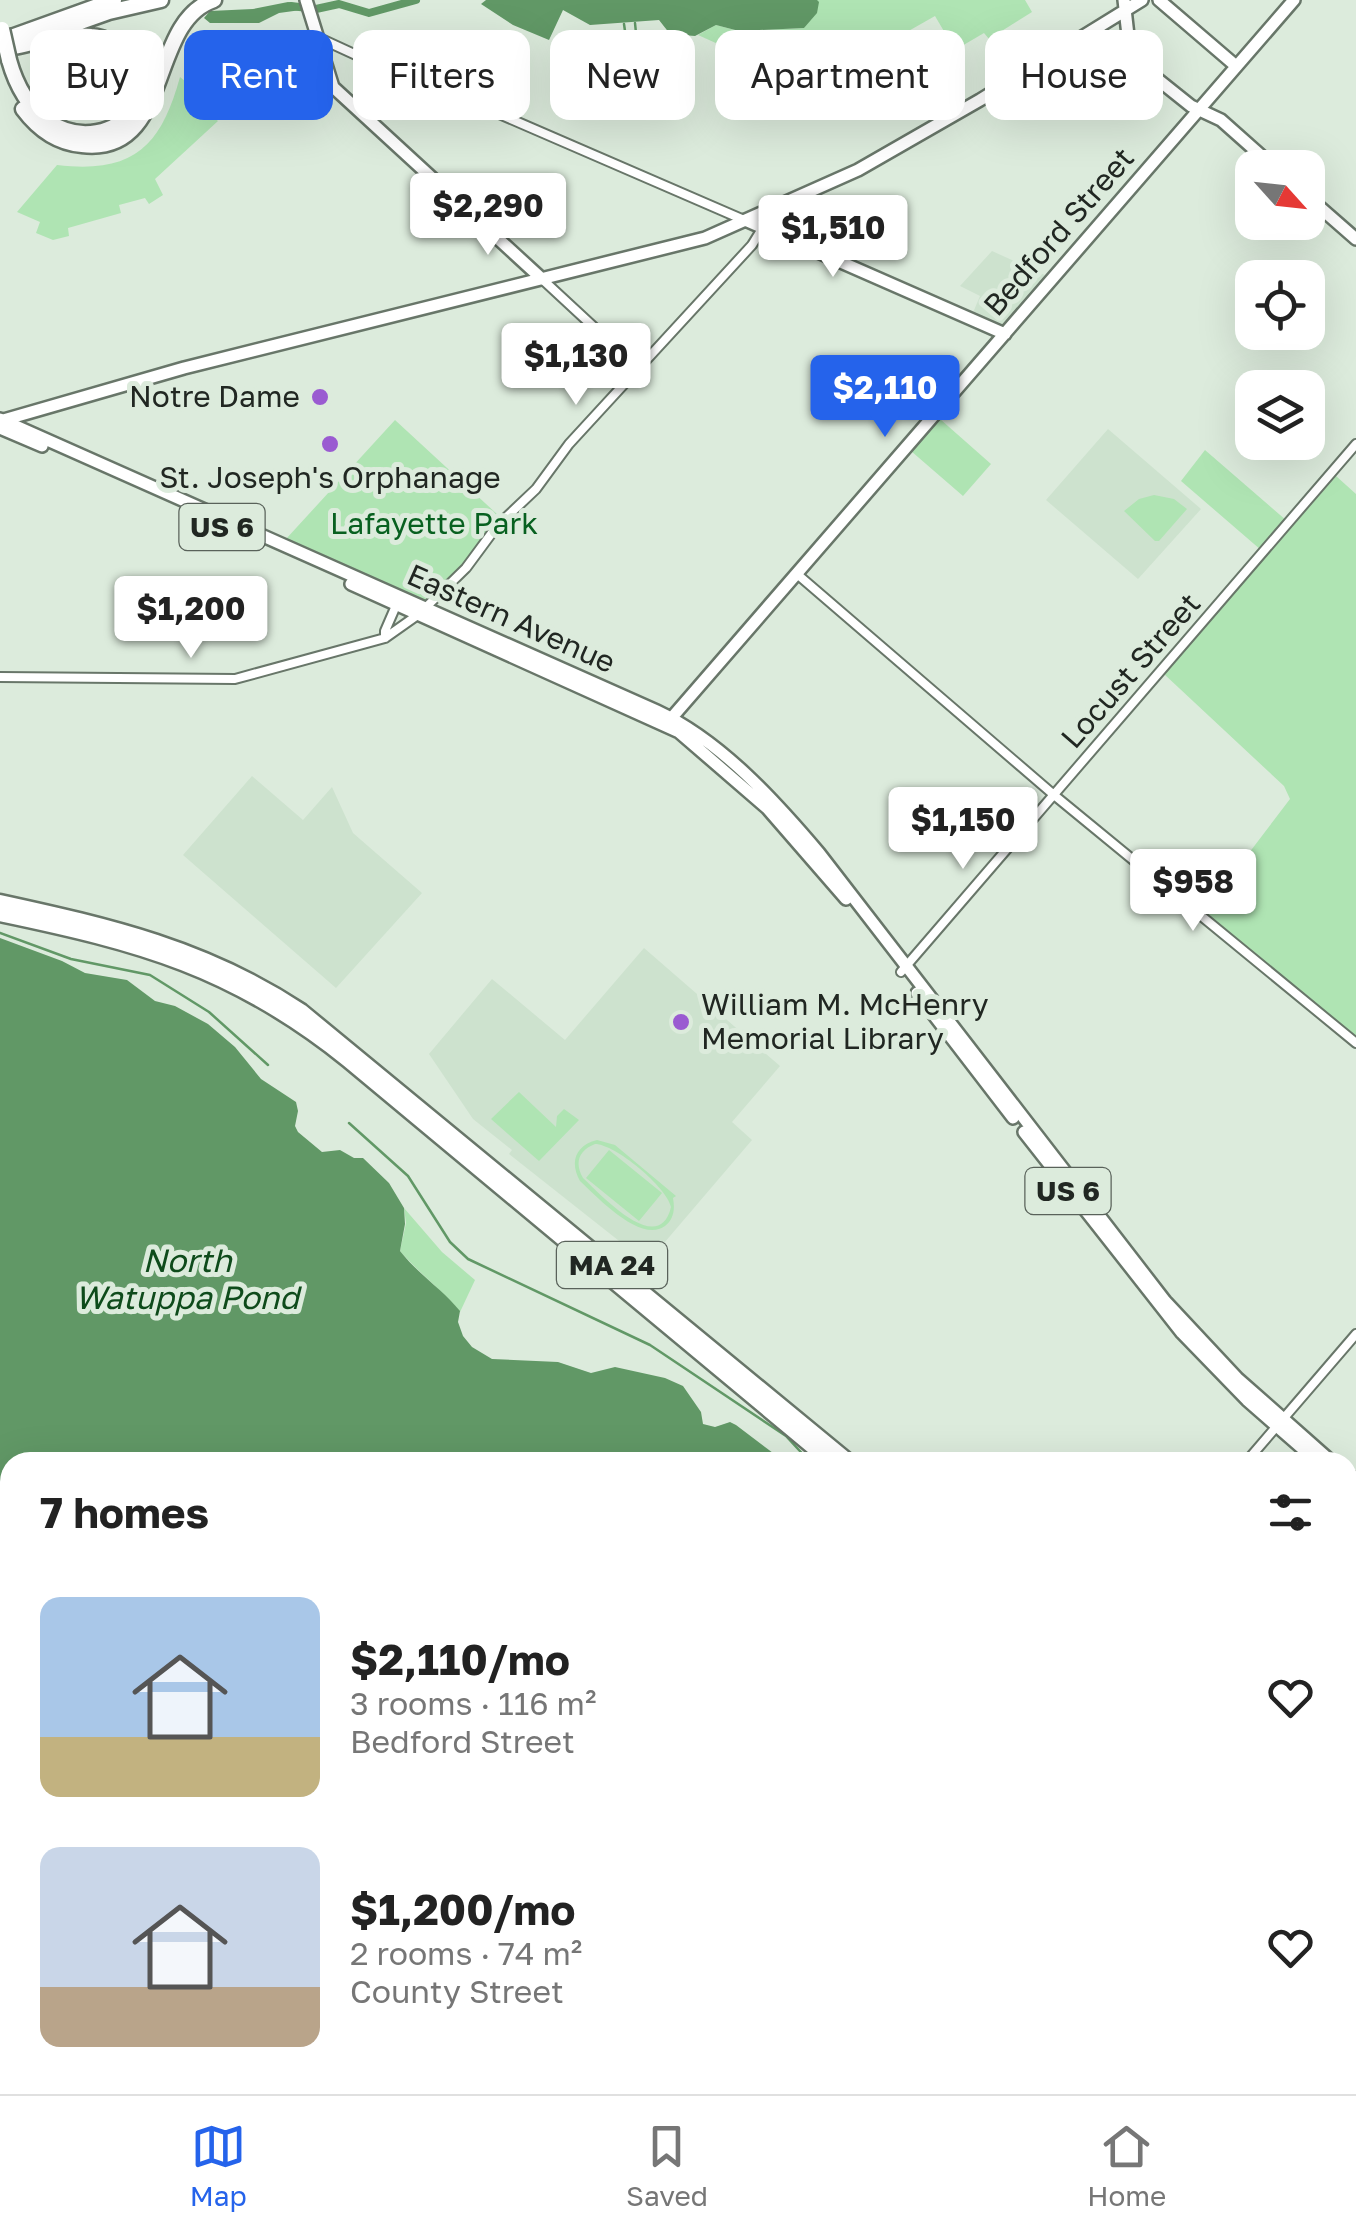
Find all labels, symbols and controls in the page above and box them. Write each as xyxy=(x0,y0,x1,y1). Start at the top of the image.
chip: Buy xyxy=(30,30,164,120)
chip: Rent xyxy=(184,30,333,120)
chip: Filters xyxy=(353,30,530,120)
chip: New xyxy=(550,30,695,120)
chip: Apartment xyxy=(715,30,965,120)
chip: House xyxy=(985,30,1163,120)
street label: Bedford Street xyxy=(976,140,1141,323)
north arrow xyxy=(1235,150,1325,240)
map controls xyxy=(1235,150,1325,460)
pin: $2,290 xyxy=(407,173,569,258)
text: $2,290 xyxy=(432,186,544,224)
pin: $1,510 xyxy=(752,195,914,280)
text: $1,510 xyxy=(781,208,885,246)
button: locate xyxy=(1235,260,1325,350)
pin: $1,130 xyxy=(495,323,657,408)
text: $1,130 xyxy=(524,336,628,374)
pin: $2,110 xyxy=(804,355,966,440)
text: $2,110 xyxy=(833,368,937,406)
button: layers xyxy=(1235,370,1325,460)
place label: Notre Dame xyxy=(129,378,300,414)
marker: Notre Dame xyxy=(309,386,331,408)
marker: St. Joseph's Orphanage xyxy=(319,433,341,455)
place label: St. Joseph's Orphanage xyxy=(159,459,501,495)
road number: US 6 xyxy=(180,504,264,550)
park label: Lafayette Park xyxy=(330,505,538,541)
street label: Eastern Avenue xyxy=(402,556,621,680)
pin: $1,200 xyxy=(110,576,272,661)
street label: Locust Street xyxy=(1053,586,1207,755)
text: $1,200 xyxy=(136,589,246,627)
pin: $1,150 xyxy=(882,787,1044,872)
text: $1,150 xyxy=(911,800,1015,838)
pin: $958 xyxy=(1134,849,1252,934)
text: $958 xyxy=(1152,862,1234,900)
place label: William M. McHenry Memorial Library xyxy=(701,986,989,1056)
marker: William M. McHenry Memorial Library xyxy=(670,1011,692,1033)
road number: US 6 xyxy=(1026,1168,1110,1214)
water label: North Watuppa Pond xyxy=(75,1241,302,1316)
road number: MA 24 xyxy=(557,1242,667,1288)
icon: filters xyxy=(1263,1485,1318,1540)
text: 7 homes xyxy=(40,1487,209,1537)
text: $2,110/mo xyxy=(350,1634,570,1684)
icon: home xyxy=(120,1637,240,1757)
icon: heart xyxy=(1263,1670,1318,1725)
text: 3 rooms · 116 m² xyxy=(350,1684,596,1722)
text: Bedford Street xyxy=(350,1722,575,1760)
text: $1,200/mo xyxy=(350,1884,576,1934)
icon: home xyxy=(120,1887,240,2007)
icon: heart xyxy=(1263,1920,1318,1975)
text: 2 rooms · 74 m² xyxy=(350,1934,582,1972)
text: County Street xyxy=(350,1972,564,2010)
tab: Map xyxy=(190,2119,247,2212)
tab: Saved xyxy=(626,2119,708,2212)
tab: Home xyxy=(1087,2119,1166,2212)

